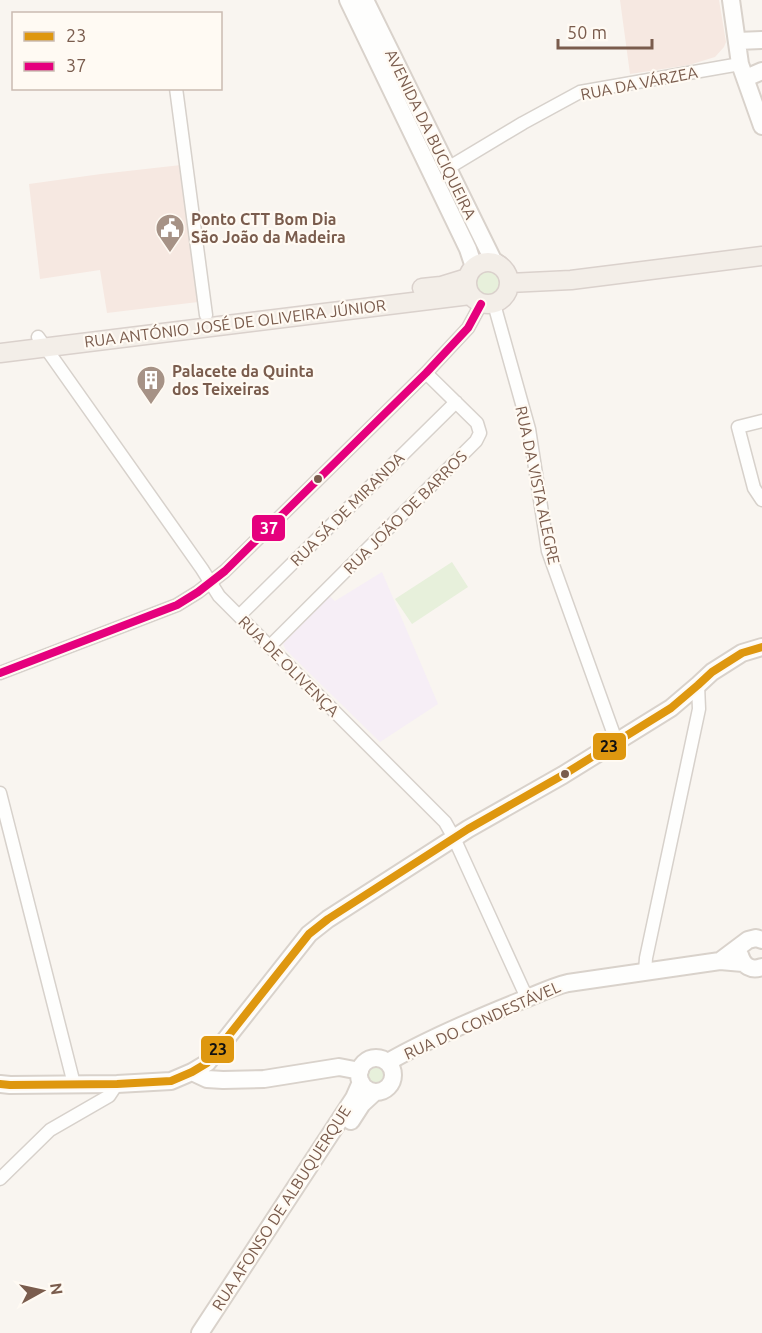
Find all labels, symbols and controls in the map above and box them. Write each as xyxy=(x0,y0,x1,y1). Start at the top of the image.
legend xyxy=(12,12,222,90)
scale bar xyxy=(558,12,652,50)
text: 50 m xyxy=(567,22,607,42)
text: 23 xyxy=(66,25,86,45)
street label: AVENIDA DA BUCIQUEIRA xyxy=(382,46,480,222)
text: 37 xyxy=(66,55,86,75)
street label: RUA DA VÁRZEA xyxy=(579,61,700,103)
place label: Ponto CTT Bom Dia São João da Madeira xyxy=(191,210,346,246)
public building icon: Ponto CTT Bom Dia São João da Madeira xyxy=(154,212,186,254)
street label: RUA ANTÓNIO JOSÉ DE OLIVEIRA JÚNIOR xyxy=(83,294,387,350)
place label: Palacete da Quinta dos Teixeiras xyxy=(172,362,314,398)
building icon: Palacete da Quinta dos Teixeiras xyxy=(135,364,167,406)
street label: RUA DA VISTA ALEGRE xyxy=(512,404,564,566)
street label: RUA JOÃO DE BARROS xyxy=(339,446,470,577)
street label: RUA SÁ DE MIRANDA xyxy=(285,447,408,569)
unlabelled marker xyxy=(312,473,324,485)
line badge: 37 xyxy=(251,514,286,542)
text: 37 xyxy=(260,519,278,537)
street label: RUA DE OLIVENÇA xyxy=(235,612,343,720)
line badge: 23 xyxy=(592,732,627,761)
text: 23 xyxy=(600,737,618,755)
unlabelled marker xyxy=(559,768,571,780)
street label: RUA DO CONDESTÁVEL xyxy=(400,976,563,1063)
line badge: 23 xyxy=(200,1035,235,1064)
text: 23 xyxy=(209,1040,227,1058)
street label: RUA AFONSO DE ALBUQUERQUE xyxy=(208,1102,354,1314)
north arrow xyxy=(12,1261,72,1321)
text: N xyxy=(47,1282,67,1296)

